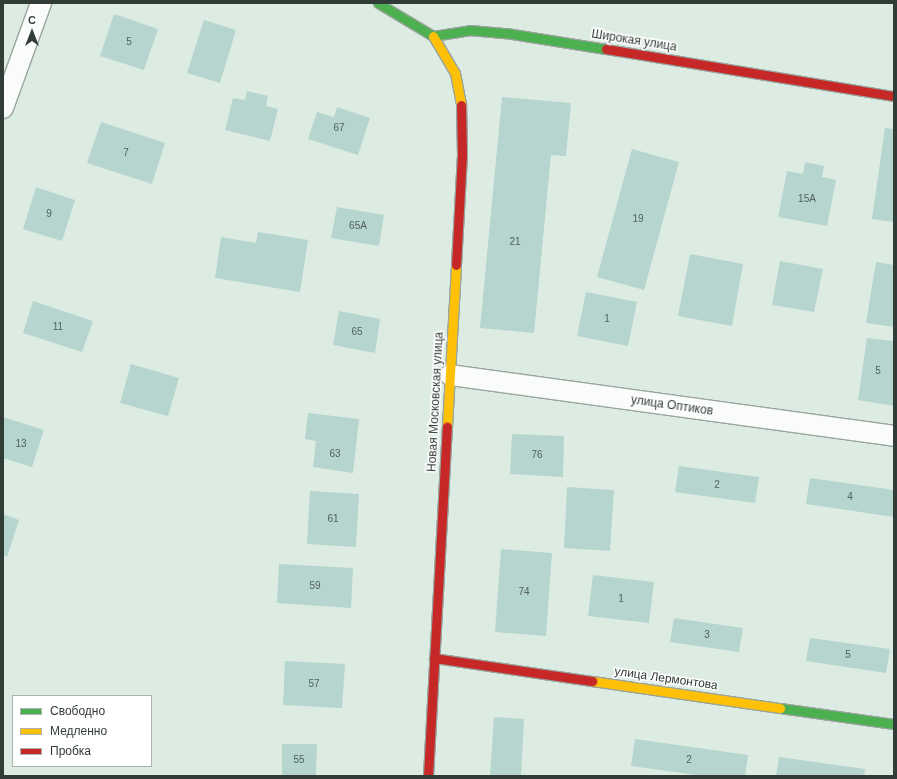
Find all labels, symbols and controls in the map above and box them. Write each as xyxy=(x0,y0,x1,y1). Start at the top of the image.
north arrow xyxy=(12,12,52,52)
text: С xyxy=(28,14,36,26)
street label: Широкая улица xyxy=(590,27,678,55)
house number: 5 xyxy=(126,36,132,48)
house number: 67 xyxy=(333,122,345,134)
house number: 7 xyxy=(123,147,129,159)
house number: 15А xyxy=(798,193,816,205)
house number: 9 xyxy=(46,208,52,220)
house number: 19 xyxy=(632,213,644,225)
house number: 65А xyxy=(349,220,367,232)
house number: 21 xyxy=(509,236,521,248)
house number: 1 xyxy=(604,313,610,325)
house number: 11 xyxy=(53,321,63,333)
house number: 65 xyxy=(351,326,363,338)
street label: Новая Московская улица xyxy=(425,332,447,472)
house number: 5 xyxy=(875,365,881,377)
street label: улица Оптиков xyxy=(630,393,714,419)
house number: 13 xyxy=(15,438,27,450)
house number: 63 xyxy=(329,448,341,460)
house number: 76 xyxy=(531,449,543,461)
house number: 2 xyxy=(714,479,720,491)
house number: 4 xyxy=(847,491,853,503)
house number: 61 xyxy=(327,513,339,525)
house number: 59 xyxy=(309,580,321,592)
house number: 74 xyxy=(518,586,530,598)
house number: 1 xyxy=(618,593,624,605)
house number: 3 xyxy=(704,629,710,641)
house number: 5 xyxy=(845,649,851,661)
street label: улица Лермонтова xyxy=(613,665,719,693)
house number: 57 xyxy=(308,678,320,690)
legend xyxy=(12,695,152,767)
text: Свободно xyxy=(50,704,105,718)
text: Медленно xyxy=(50,724,107,738)
text: Пробка xyxy=(50,744,91,758)
house number: 55 xyxy=(293,754,305,766)
house number: 2 xyxy=(686,754,692,766)

